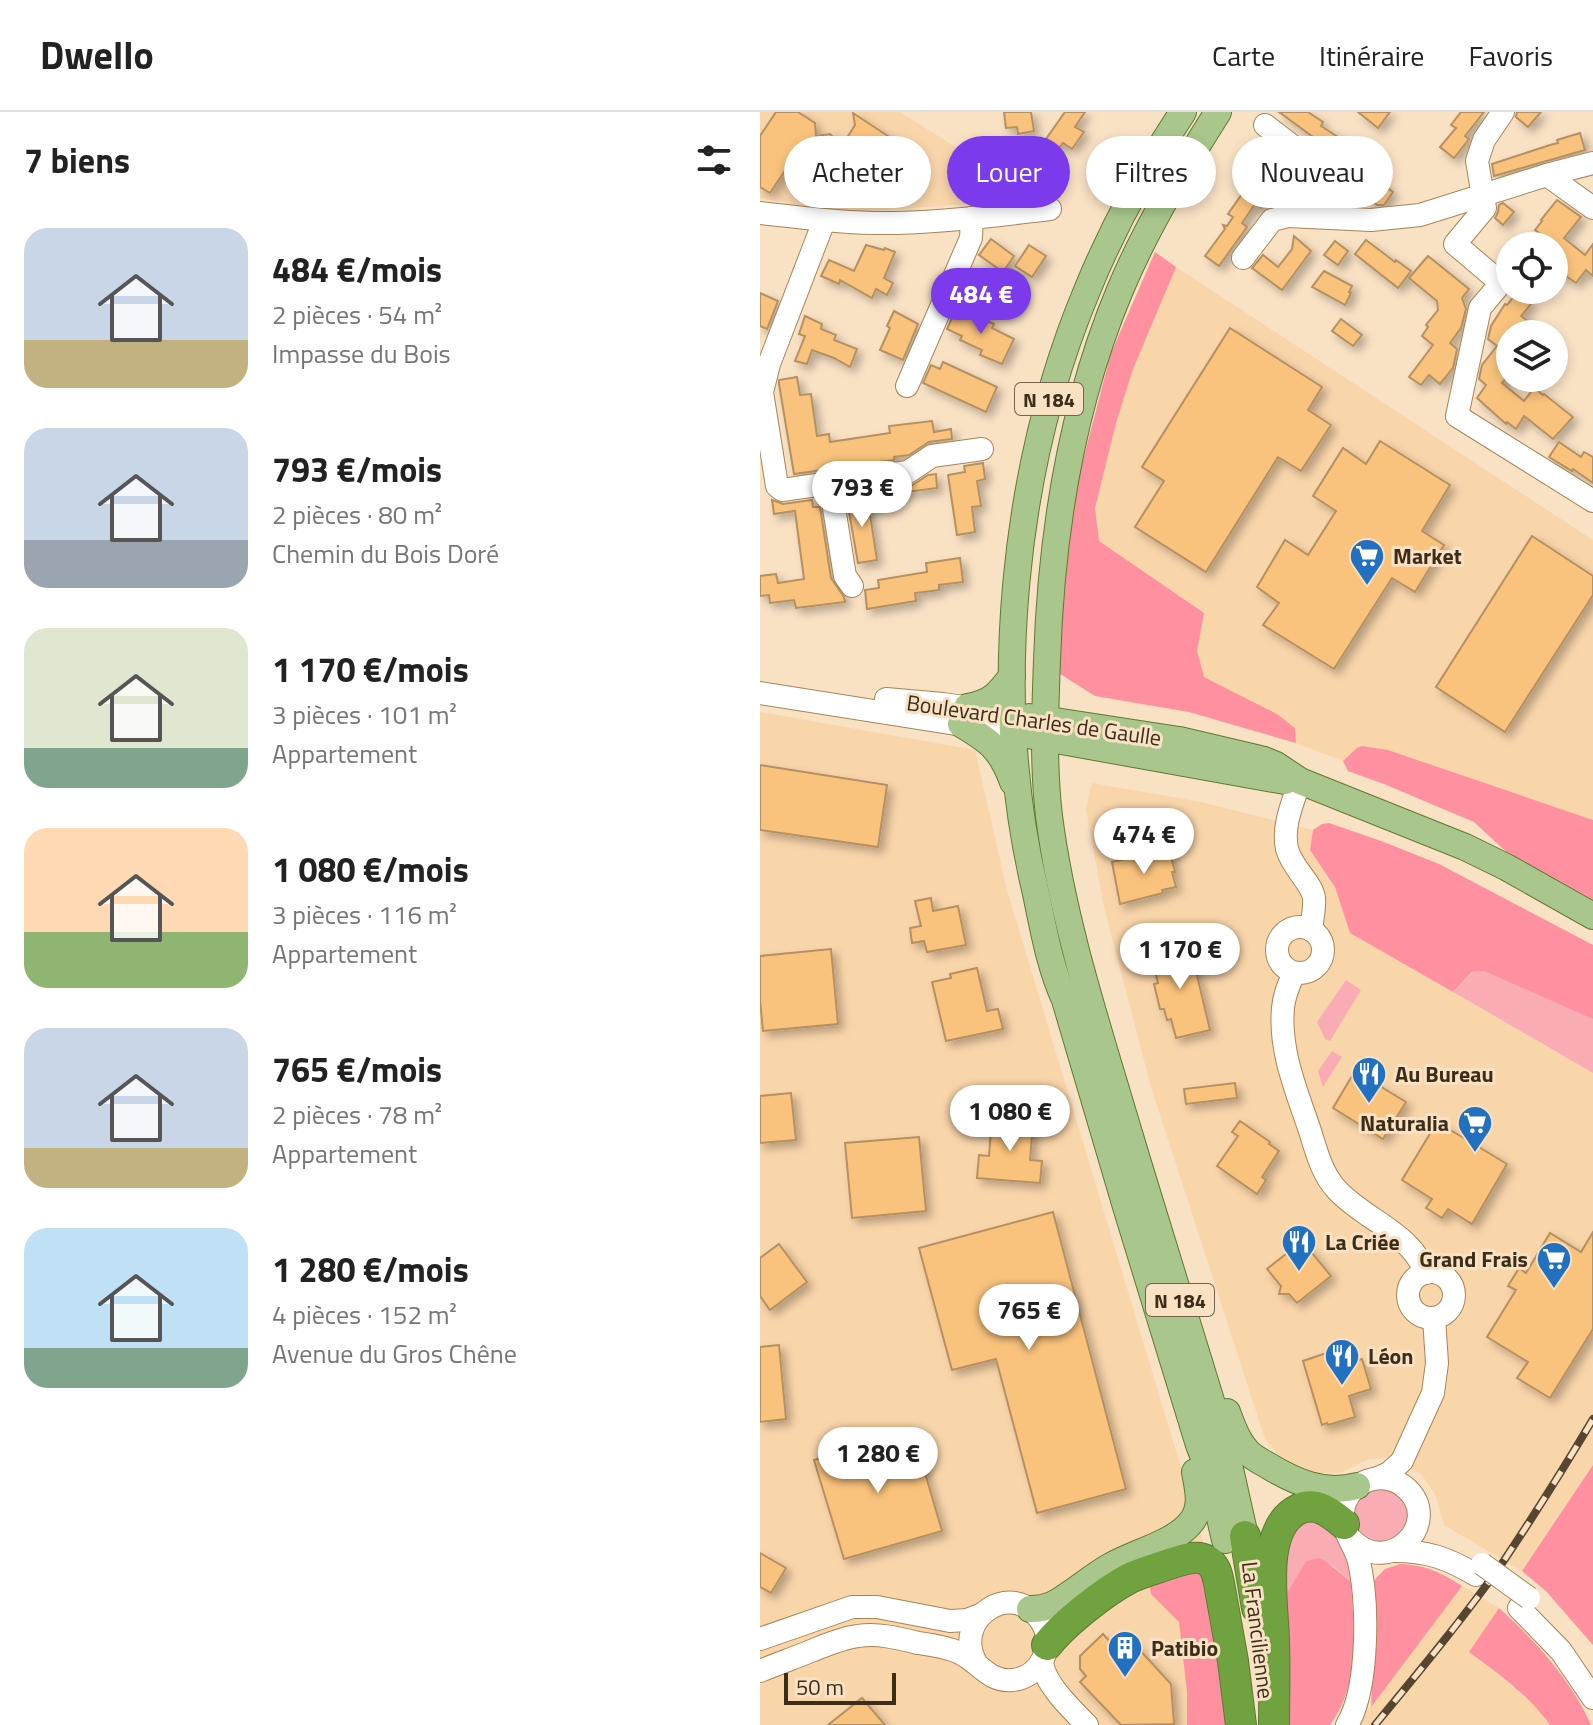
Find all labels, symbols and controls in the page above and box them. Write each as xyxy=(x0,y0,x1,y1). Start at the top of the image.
text: Dwello xyxy=(40,26,154,84)
text: Carte xyxy=(1212,34,1275,77)
text: Itinéraire xyxy=(1319,34,1424,77)
text: Favoris xyxy=(1468,34,1553,77)
text: 7 biens xyxy=(24,134,130,186)
chip: Acheter xyxy=(784,136,931,208)
chip: Louer xyxy=(947,136,1070,208)
chip: Filtres xyxy=(1086,136,1216,208)
chip: Nouveau xyxy=(1232,136,1393,208)
icon: filters xyxy=(692,138,736,182)
map controls xyxy=(1496,232,1568,392)
button: locate xyxy=(1496,232,1568,304)
text: 484 €/mois xyxy=(272,243,442,295)
icon: home xyxy=(88,260,184,356)
pin: 484 € xyxy=(925,268,1037,336)
text: 484 € xyxy=(949,274,1013,313)
text: 2 pièces · 54 m² xyxy=(272,295,442,334)
button: layers xyxy=(1496,320,1568,392)
text: Impasse du Bois xyxy=(272,334,451,373)
road number: N 184 xyxy=(1015,383,1083,415)
text: 793 €/mois xyxy=(272,443,442,495)
icon: home xyxy=(88,460,184,556)
pin: 793 € xyxy=(806,461,918,529)
text: 793 € xyxy=(830,467,894,506)
text: 2 pièces · 80 m² xyxy=(272,495,442,534)
text: Chemin du Bois Doré xyxy=(272,534,499,573)
supermarket icon: Market xyxy=(1348,537,1386,587)
place label: Market xyxy=(1393,539,1462,573)
text: 1 170 €/mois xyxy=(272,643,469,695)
icon: home xyxy=(88,660,184,756)
street label: Boulevard Charles de Gaulle xyxy=(904,685,1164,755)
text: 3 pièces · 101 m² xyxy=(272,695,457,734)
text: Appartement xyxy=(272,734,417,773)
pin: 474 € xyxy=(1088,808,1200,876)
text: 474 € xyxy=(1112,814,1176,853)
text: 1 080 €/mois xyxy=(272,843,469,895)
icon: home xyxy=(88,860,184,956)
text: 3 pièces · 116 m² xyxy=(272,895,457,934)
pin: 1 170 € xyxy=(1106,923,1254,991)
text: 1 170 € xyxy=(1138,929,1222,968)
text: Appartement xyxy=(272,934,417,973)
text: 765 €/mois xyxy=(272,1043,442,1095)
restaurant icon: Au Bureau xyxy=(1350,1055,1388,1105)
place label: Au Bureau xyxy=(1395,1057,1494,1091)
icon: home xyxy=(88,1060,184,1156)
pin: 1 080 € xyxy=(936,1085,1084,1153)
text: 1 080 € xyxy=(968,1091,1052,1130)
text: 2 pièces · 78 m² xyxy=(272,1095,442,1134)
supermarket icon: Naturalia xyxy=(1456,1104,1494,1154)
place label: Naturalia xyxy=(1360,1106,1449,1140)
text: Appartement xyxy=(272,1134,417,1173)
restaurant icon: La Criée xyxy=(1280,1223,1318,1273)
place label: La Criée xyxy=(1325,1225,1400,1259)
supermarket icon: Grand Frais xyxy=(1535,1240,1573,1290)
place label: Grand Frais xyxy=(1419,1242,1528,1276)
text: 1 280 €/mois xyxy=(272,1243,469,1295)
icon: home xyxy=(88,1260,184,1356)
pin: 765 € xyxy=(973,1284,1085,1352)
road number: N 184 xyxy=(1146,1284,1214,1316)
text: 765 € xyxy=(997,1290,1061,1329)
text: 4 pièces · 152 m² xyxy=(272,1295,457,1334)
text: Avenue du Gros Chêne xyxy=(272,1334,517,1373)
restaurant icon: Léon xyxy=(1323,1337,1361,1387)
place label: Léon xyxy=(1368,1339,1413,1373)
pin: 1 280 € xyxy=(804,1427,952,1495)
text: 1 280 € xyxy=(836,1433,920,1472)
street label: La Francilienne xyxy=(1233,1559,1283,1701)
building icon: Patibio xyxy=(1106,1629,1144,1679)
place label: Patibio xyxy=(1151,1631,1218,1665)
scale bar xyxy=(784,1669,896,1705)
text: 50 m xyxy=(796,1670,844,1704)

